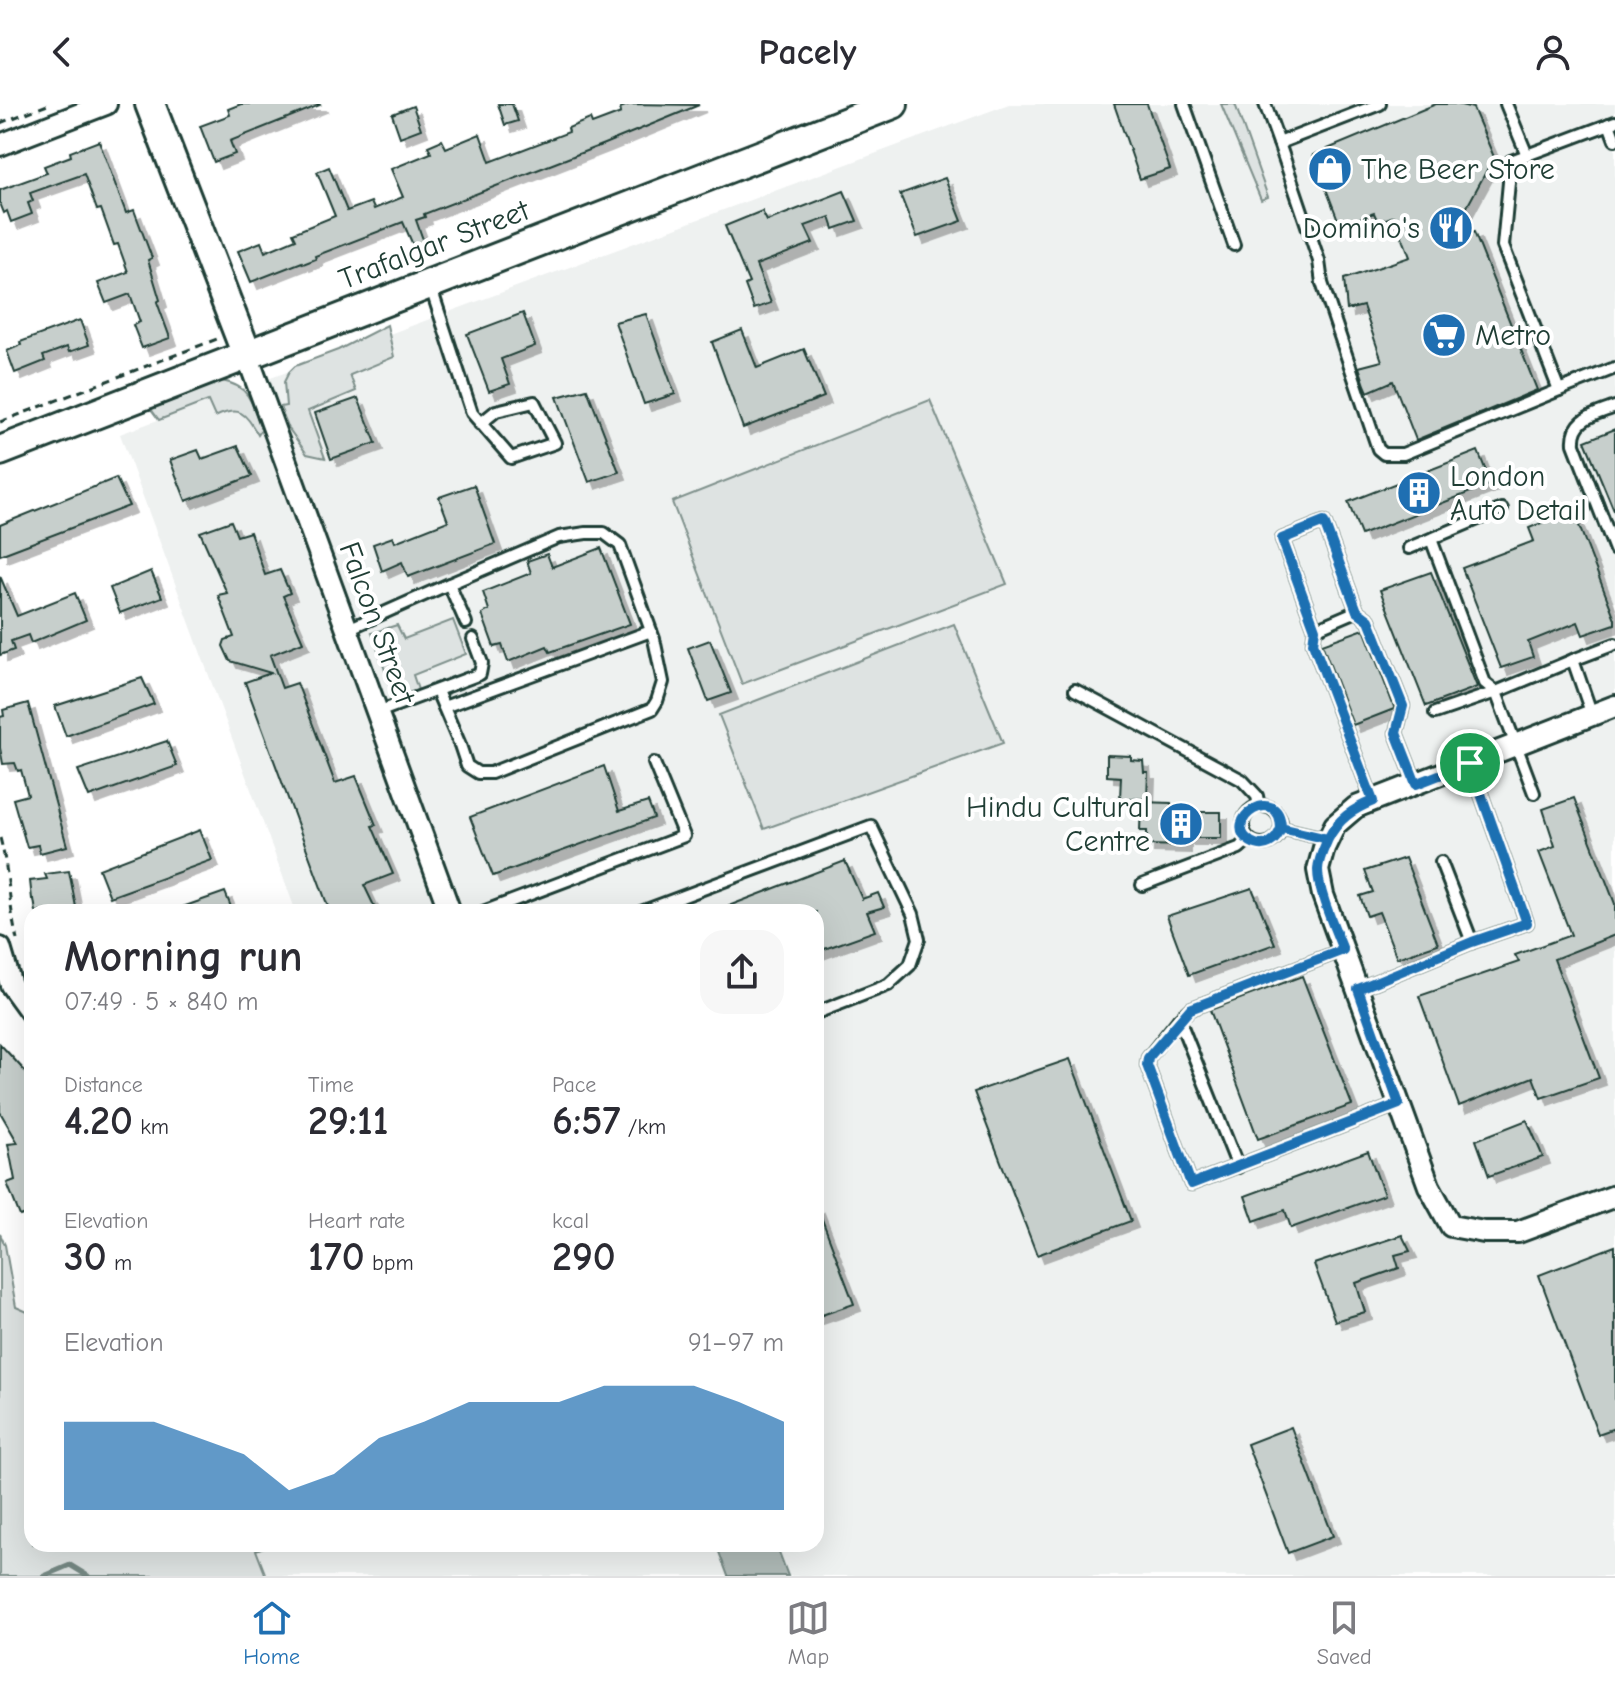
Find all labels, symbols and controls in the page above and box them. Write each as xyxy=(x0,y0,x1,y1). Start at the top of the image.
icon: back xyxy=(40,30,84,74)
icon: person xyxy=(1531,30,1575,74)
text: Pacely xyxy=(759,32,856,73)
shop icon: The Beer Store xyxy=(1306,145,1354,193)
place label: The Beer Store xyxy=(1361,152,1555,187)
street label: Trafalgar Street xyxy=(334,192,535,297)
restaurant icon: Domino's xyxy=(1427,204,1475,252)
place label: Domino's xyxy=(1303,211,1420,246)
supermarket icon: Metro xyxy=(1420,311,1468,359)
place label: Metro xyxy=(1475,318,1551,353)
place label: London Auto Detail xyxy=(1450,459,1587,528)
building icon: London Auto Detail xyxy=(1395,469,1443,517)
street label: Falcon Street xyxy=(332,537,423,710)
pin xyxy=(1436,729,1504,797)
icon: arrive xyxy=(1448,741,1492,785)
place label: Hindu Cultural Centre xyxy=(966,790,1150,859)
building icon: Hindu Cultural Centre xyxy=(1157,800,1205,848)
button: share xyxy=(700,930,784,1014)
text: Morning run xyxy=(64,931,303,982)
text: 07:49 · 5 × 840 m xyxy=(64,987,258,1017)
text: Distance xyxy=(64,1072,143,1098)
text: Time xyxy=(308,1072,354,1098)
text: Pace xyxy=(552,1072,596,1098)
text: 4.20 xyxy=(64,1098,133,1144)
text: 29:11 xyxy=(308,1098,389,1144)
text: 6:57 xyxy=(552,1098,620,1144)
text: km xyxy=(133,1114,169,1140)
text: /km xyxy=(620,1114,666,1140)
text: Elevation xyxy=(64,1208,148,1234)
text: Heart rate xyxy=(308,1208,405,1234)
text: kcal xyxy=(552,1208,589,1234)
text: 30 xyxy=(64,1234,107,1280)
text: 170 xyxy=(308,1234,365,1280)
text: 290 xyxy=(552,1234,616,1280)
text: m xyxy=(107,1250,132,1276)
text: bpm xyxy=(365,1250,414,1276)
text: Elevation xyxy=(64,1328,164,1358)
text: 91–97 m xyxy=(688,1328,784,1358)
tab: Home xyxy=(243,1596,300,1670)
tab: Map xyxy=(786,1596,830,1670)
tab: Saved xyxy=(1317,1596,1372,1670)

